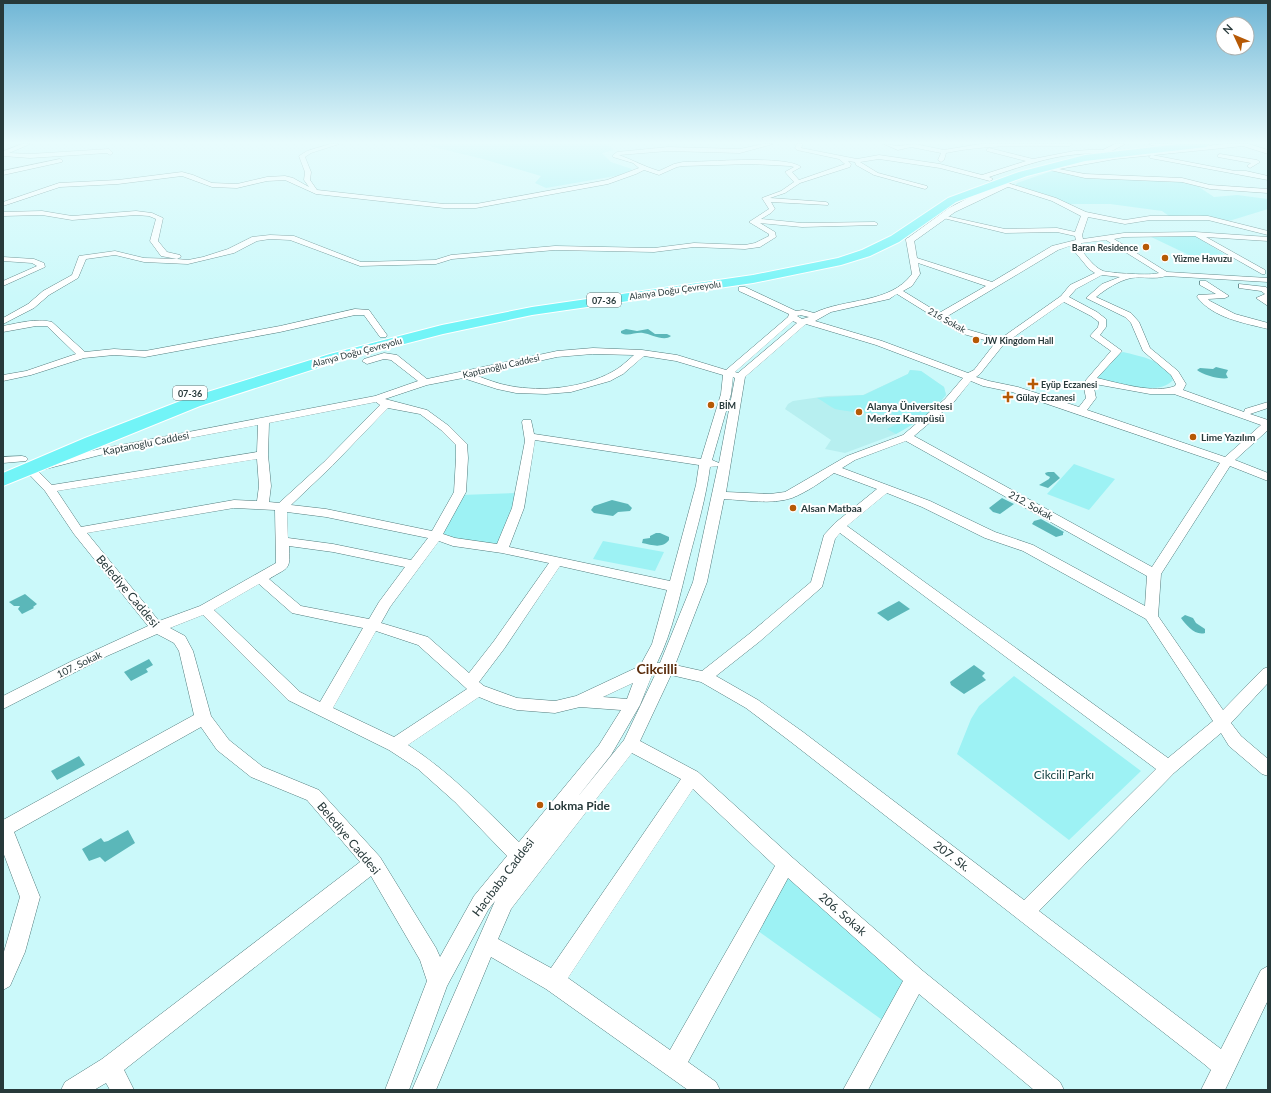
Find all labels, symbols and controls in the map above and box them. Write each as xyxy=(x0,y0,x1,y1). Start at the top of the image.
north arrow xyxy=(1215,16,1255,56)
text: N xyxy=(1220,21,1235,36)
place label: Baran Residence xyxy=(1072,242,1138,253)
marker: Baran Residence xyxy=(1141,242,1151,252)
marker: Yüzme Havuzu xyxy=(1160,253,1170,263)
place label: Yüzme Havuzu xyxy=(1172,253,1232,264)
street label: Alanya Doğu Çevreyolu xyxy=(628,278,722,302)
road number: 07-36 xyxy=(587,293,621,307)
street label: 216 Sokak xyxy=(926,305,968,335)
street label: Alanya Doğu Çevreyolu xyxy=(311,335,403,369)
marker: JW Kingdom Hall xyxy=(971,335,981,345)
place label: JW Kingdom Hall xyxy=(984,335,1054,346)
street label: Kaptanoğlu Caddesi xyxy=(461,352,541,380)
marker: Eyüp Eczanesi xyxy=(1028,379,1038,389)
place label: Eyüp Eczanesi xyxy=(1041,379,1097,390)
road number: 07-36 xyxy=(173,386,207,400)
marker: Gülay Eczanesi xyxy=(1003,392,1013,402)
place label: Gülay Eczanesi xyxy=(1016,392,1075,403)
place label: BİM xyxy=(719,399,736,411)
marker: BİM xyxy=(706,400,716,410)
place label: Alanya Üniversitesi Merkez Kampüsü xyxy=(866,400,953,424)
marker: Alanya Üniversitesi Merkez Kampüsü xyxy=(854,407,864,417)
street label: Kaptanoglu Caddesi xyxy=(102,429,190,457)
place label: Lime Yazılım xyxy=(1201,431,1255,443)
marker: Lime Yazılım xyxy=(1188,432,1198,442)
street label: 212. Sokak xyxy=(1007,488,1056,522)
place label: Alsan Matbaa xyxy=(800,502,862,514)
marker: Alsan Matbaa xyxy=(788,503,798,513)
street label: Belediye Caddesi xyxy=(93,552,163,630)
street label: 107. Sokak xyxy=(55,648,104,680)
district label: Cikcilli xyxy=(637,660,677,677)
park label: Cikcili Parkı xyxy=(1034,767,1094,782)
place label: Lokma Pide xyxy=(548,798,611,813)
street label: Belediye Caddesi xyxy=(314,799,384,877)
marker: Lokma Pide xyxy=(535,800,545,810)
street label: Hacıbaba Caddesi xyxy=(469,835,537,919)
street label: 207. Sk. xyxy=(931,837,973,875)
street label: 206. Sokak xyxy=(816,889,871,939)

